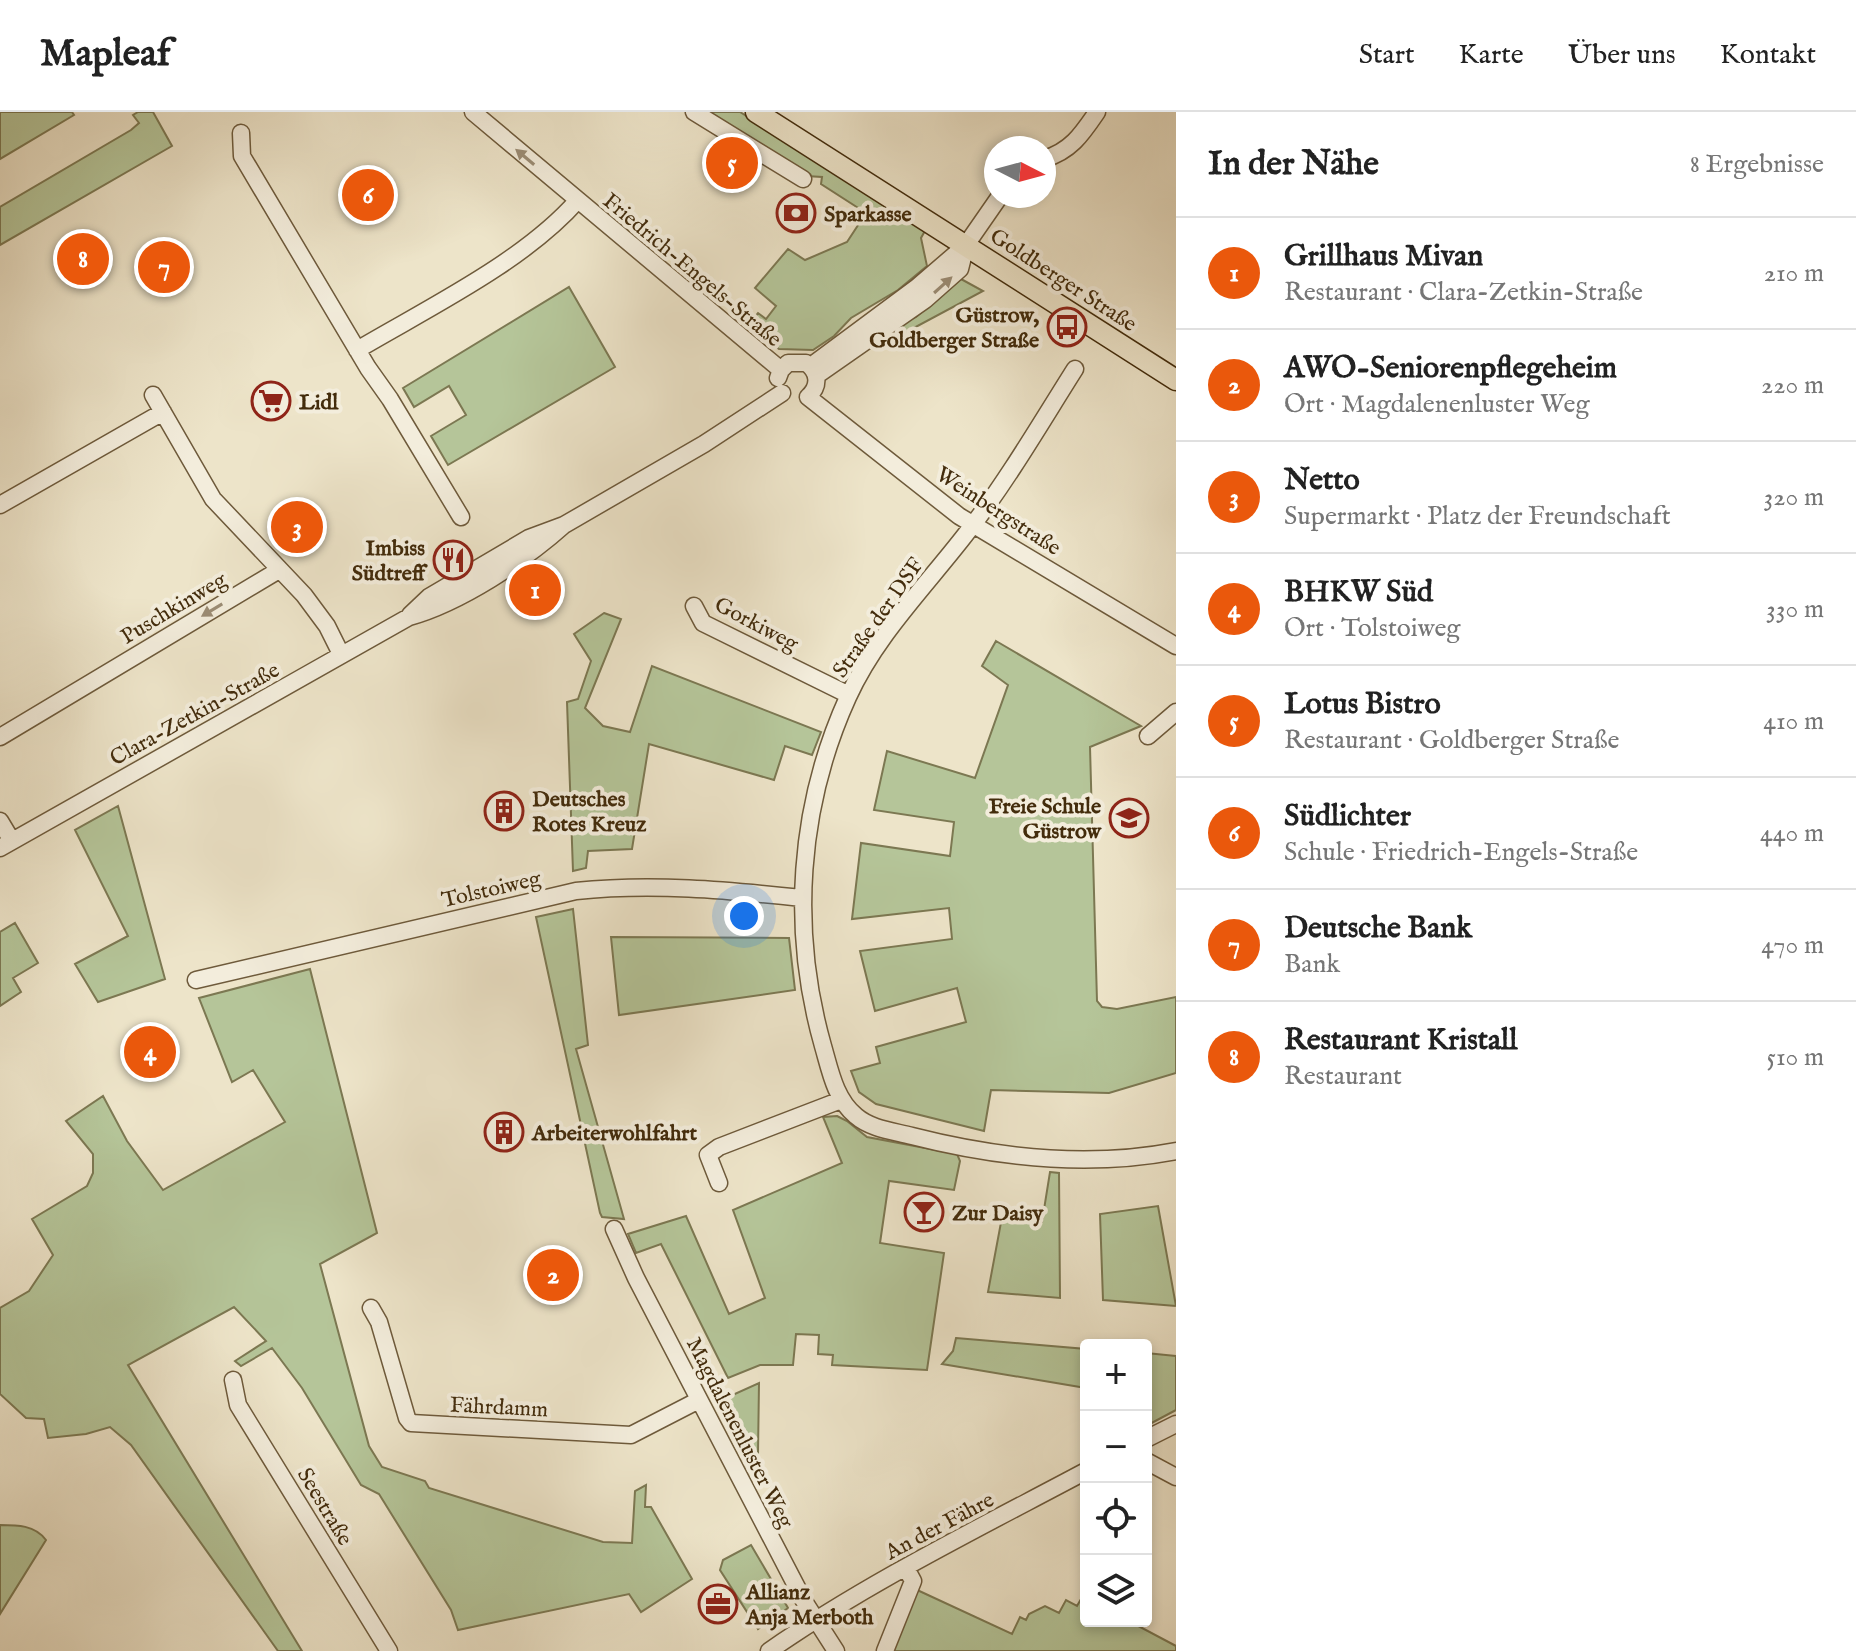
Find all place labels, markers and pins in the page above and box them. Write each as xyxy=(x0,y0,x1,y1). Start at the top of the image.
pin: 5 xyxy=(706,133,758,193)
pin: 6 xyxy=(342,165,394,225)
bank icon: Sparkasse xyxy=(775,192,817,234)
place label: Sparkasse xyxy=(824,201,912,229)
pin: 8 xyxy=(57,229,109,289)
pin: 7 xyxy=(138,237,190,297)
place label: Güstrow, Goldberger Straße xyxy=(869,302,1039,355)
bus stop icon: Güstrow, Goldberger Straße xyxy=(1046,306,1088,348)
supermarket icon: Lidl xyxy=(250,380,292,422)
place label: Lidl xyxy=(299,389,339,417)
pin: 3 xyxy=(271,497,323,557)
place label: Imbiss Südtreff xyxy=(352,535,428,588)
restaurant icon: Imbiss Südtreff xyxy=(432,539,474,581)
pin: 1 xyxy=(509,560,561,620)
place label: Deutsches Rotes Kreuz xyxy=(532,786,647,839)
building icon: Deutsches Rotes Kreuz xyxy=(483,790,525,832)
place label: Freie Schule Güstrow xyxy=(989,793,1103,846)
school or university icon: Freie Schule Güstrow xyxy=(1108,797,1150,839)
pin: 4 xyxy=(124,1022,176,1082)
building icon: Arbeiterwohlfahrt xyxy=(483,1111,525,1153)
place label: Arbeiterwohlfahrt xyxy=(531,1120,697,1148)
bar icon: Zur Daisy xyxy=(903,1191,945,1233)
place label: Zur Daisy xyxy=(952,1200,1045,1228)
pin: 2 xyxy=(527,1245,579,1305)
place label: Allianz Anja Merboth xyxy=(745,1579,874,1632)
office icon: Allianz Anja Merboth xyxy=(697,1583,739,1625)

